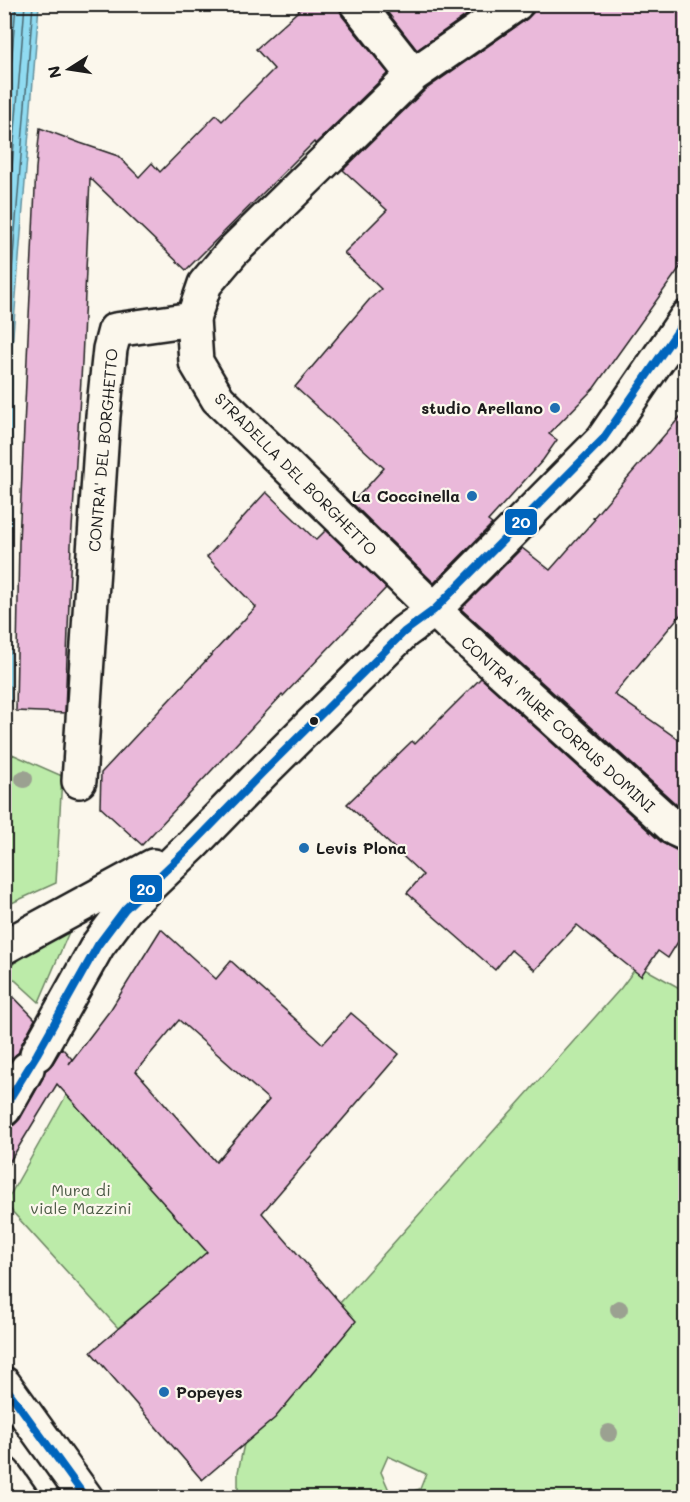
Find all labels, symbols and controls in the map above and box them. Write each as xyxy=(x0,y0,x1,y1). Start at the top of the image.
north arrow xyxy=(39,39,99,99)
text: N xyxy=(42,64,65,80)
street label: CONTRA' DEL BORGHETTO xyxy=(83,347,122,553)
street label: STRADELLA DEL BORGHETTO xyxy=(210,388,382,560)
place label: studio Arellano xyxy=(421,397,543,418)
marker: studio Arellano xyxy=(548,401,562,415)
place label: La Coccinella xyxy=(352,485,460,506)
marker: La Coccinella xyxy=(465,489,479,503)
line badge: 20 xyxy=(504,508,538,536)
text: 20 xyxy=(511,511,531,532)
street label: CONTRA' MURE CORPUS DOMINI xyxy=(457,631,660,816)
unlabelled marker xyxy=(308,715,320,727)
place label: Levis Plona xyxy=(316,837,407,858)
marker: Levis Plona xyxy=(297,841,311,855)
line badge: 20 xyxy=(129,874,163,903)
text: 20 xyxy=(136,878,156,899)
park label: Mura di viale Mazzini xyxy=(30,1179,132,1218)
place label: Popeyes xyxy=(176,1381,243,1402)
marker: Popeyes xyxy=(157,1385,171,1399)

